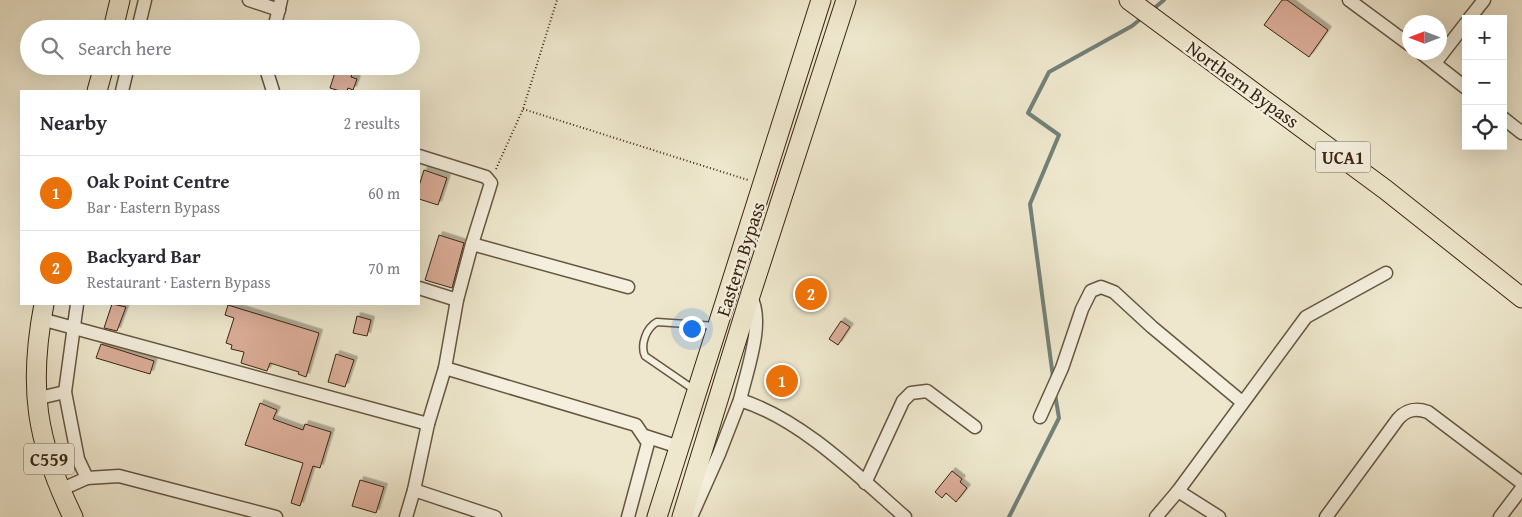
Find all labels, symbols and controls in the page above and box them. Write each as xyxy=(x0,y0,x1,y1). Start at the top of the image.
north arrow xyxy=(1402,15,1447,60)
map controls xyxy=(1462,15,1507,150)
button: + xyxy=(1462,15,1507,60)
search box xyxy=(20,20,420,75)
street label: Northern Bypass xyxy=(1181,33,1305,135)
icon: search xyxy=(38,34,66,62)
text: Search here xyxy=(78,34,172,62)
button: − xyxy=(1462,60,1507,105)
button: locate xyxy=(1462,105,1507,150)
text: Nearby xyxy=(40,107,107,138)
text: 2 results xyxy=(343,111,400,135)
road number: UCA1 xyxy=(1316,142,1370,172)
text: Oak Point Centre xyxy=(87,167,230,195)
text: 1 xyxy=(52,181,60,205)
text: 60 m xyxy=(368,181,400,205)
text: Bar · Eastern Bypass xyxy=(87,195,220,219)
street label: Eastern Bypass xyxy=(708,198,772,320)
text: Backyard Bar xyxy=(87,242,201,270)
text: 2 xyxy=(52,256,60,280)
text: 70 m xyxy=(368,256,400,280)
text: Restaurant · Eastern Bypass xyxy=(87,270,270,294)
pin: 2 xyxy=(795,275,827,313)
your location xyxy=(679,316,705,342)
pin: 1 xyxy=(766,362,798,400)
road number: C559 xyxy=(24,444,74,474)

